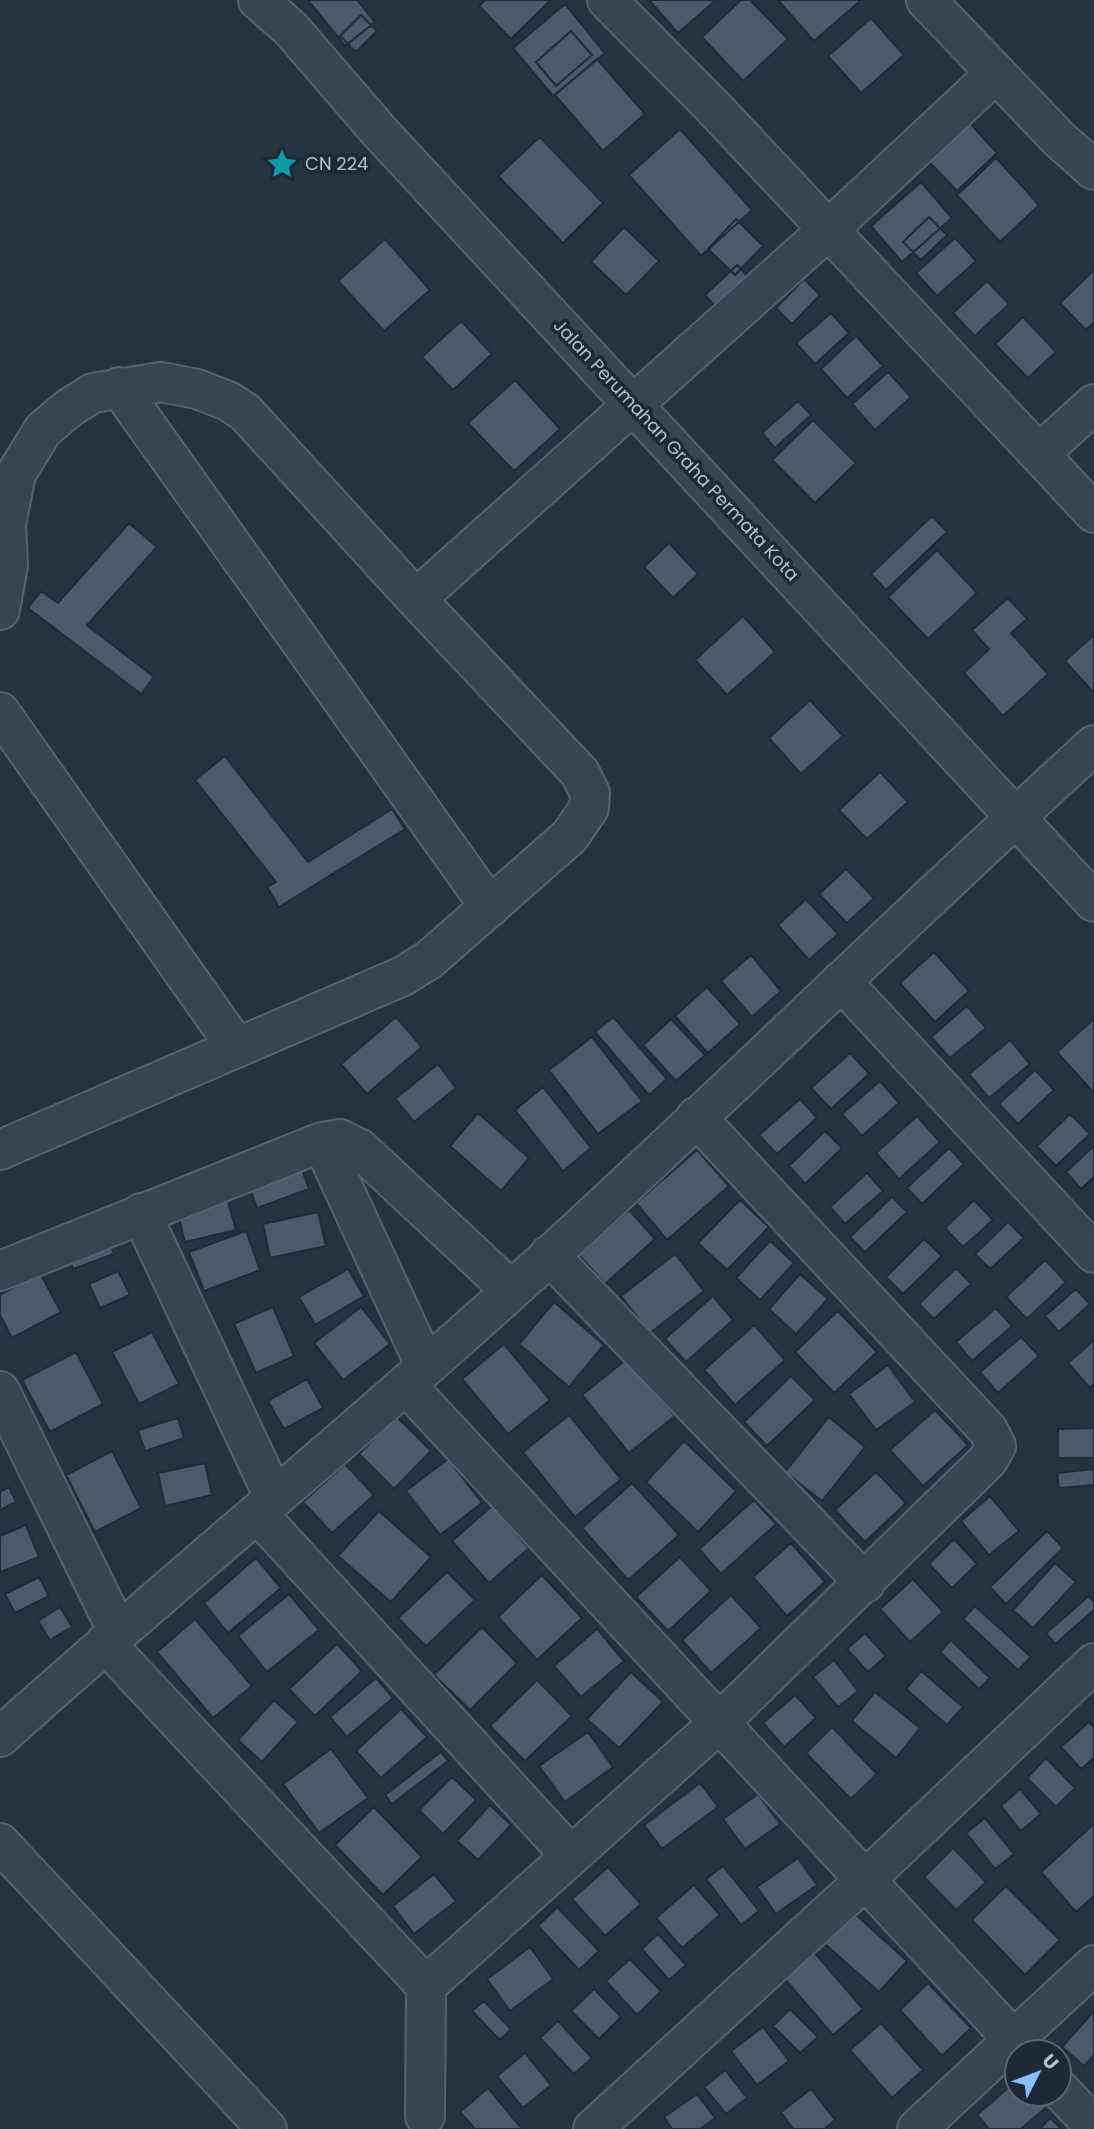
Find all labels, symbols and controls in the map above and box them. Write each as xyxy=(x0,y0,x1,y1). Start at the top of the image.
place icon: CN 224 xyxy=(265,147,299,181)
place label: CN 224 xyxy=(305,151,368,176)
street label: Jalan Perumahan Graha Permata Kota xyxy=(548,313,805,586)
north arrow xyxy=(1003,2038,1073,2108)
text: U xyxy=(1036,2048,1065,2076)

